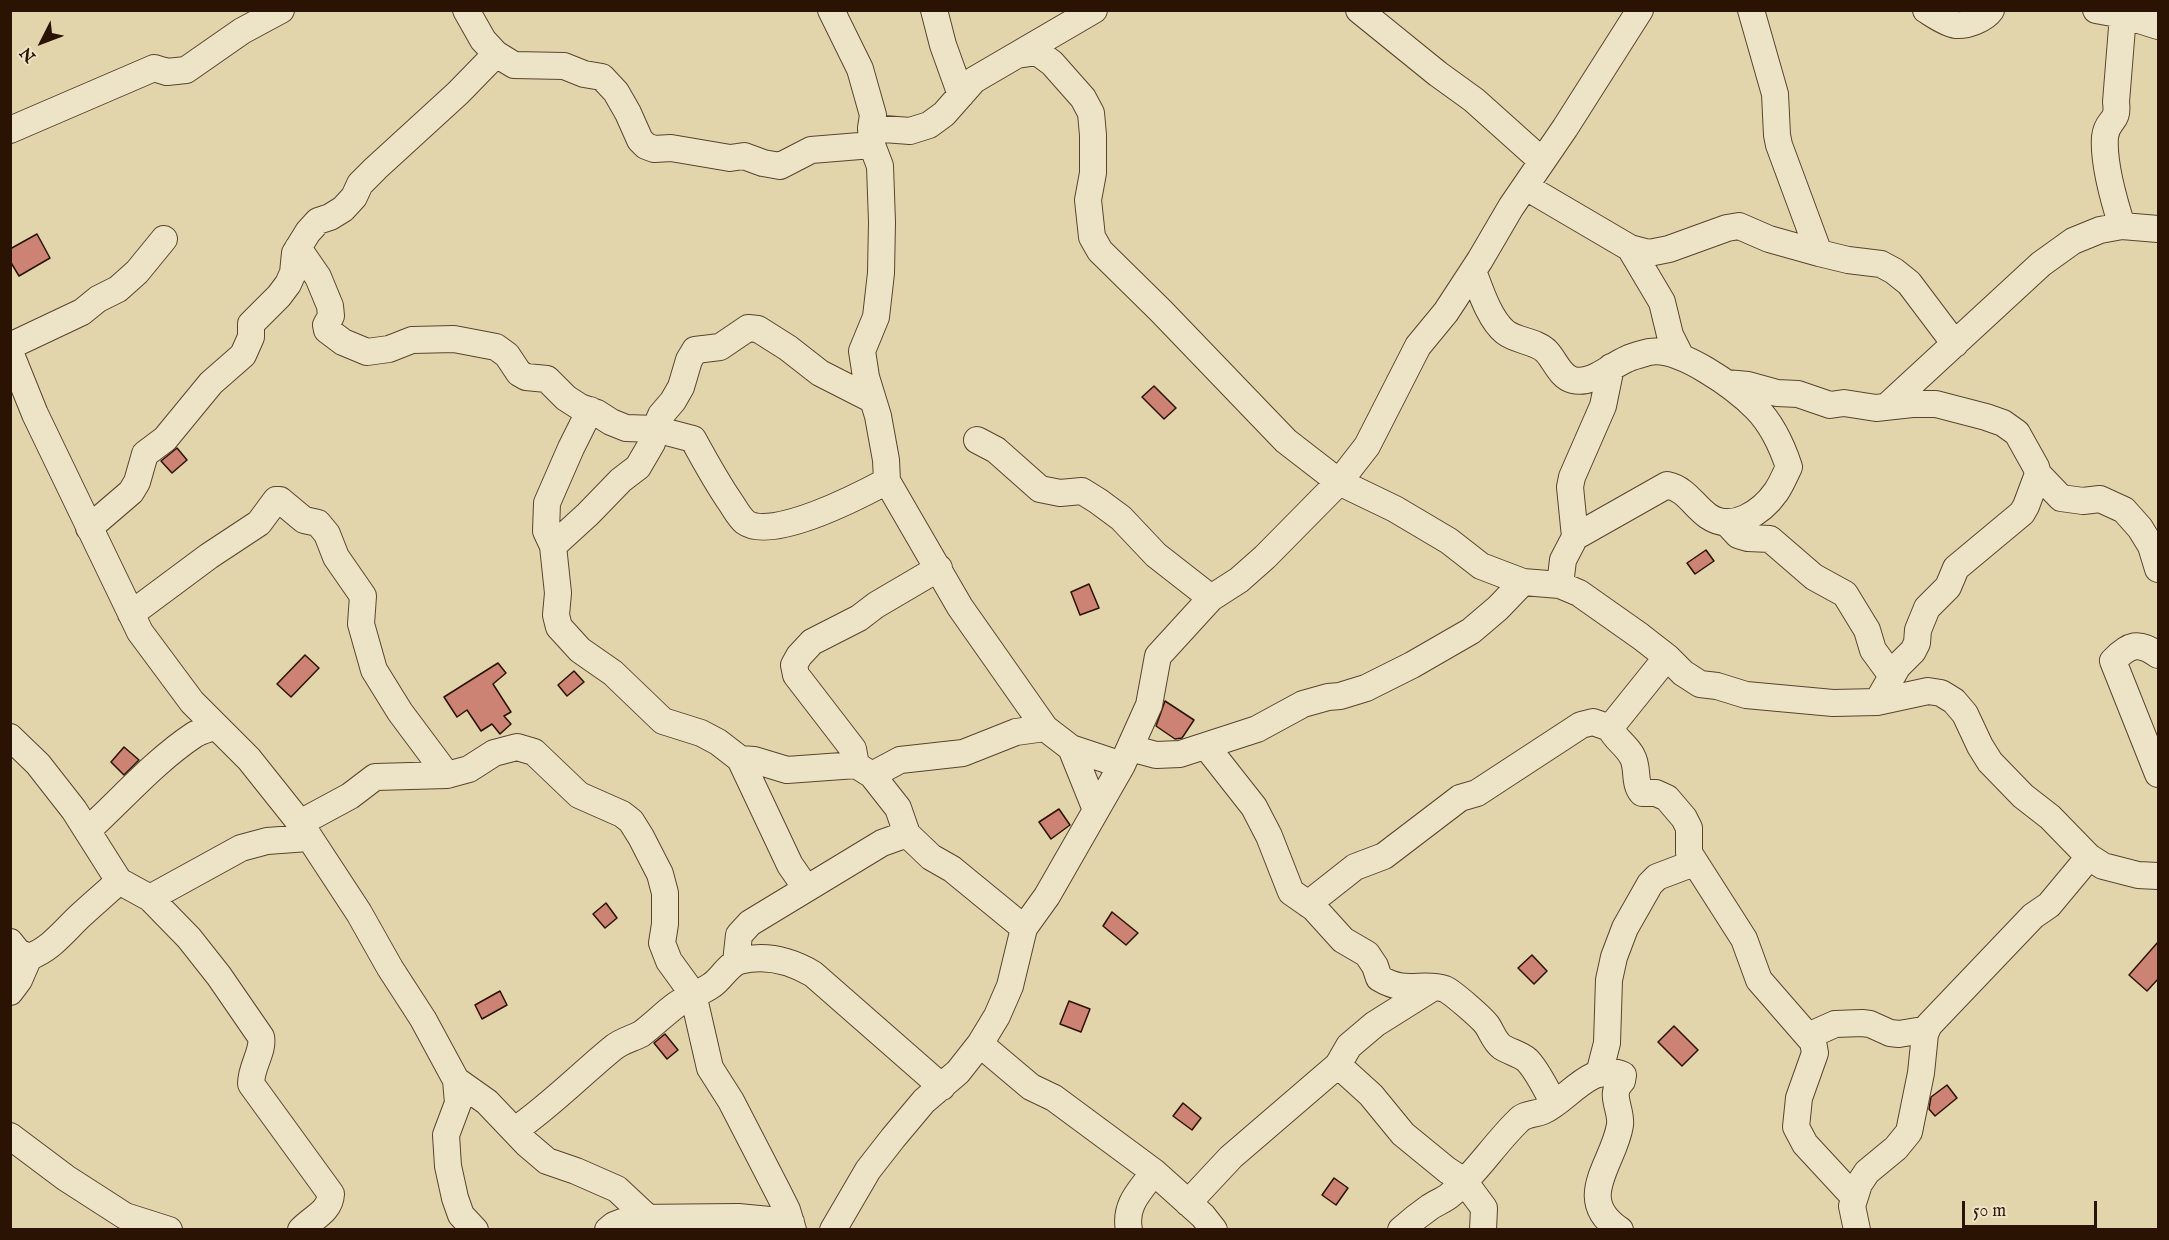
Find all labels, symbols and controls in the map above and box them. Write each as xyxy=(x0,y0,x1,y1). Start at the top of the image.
north arrow xyxy=(12,12,72,72)
text: N xyxy=(17,42,41,66)
scale bar xyxy=(1965,1189,2100,1227)
text: 50 m xyxy=(1973,1200,2006,1223)

